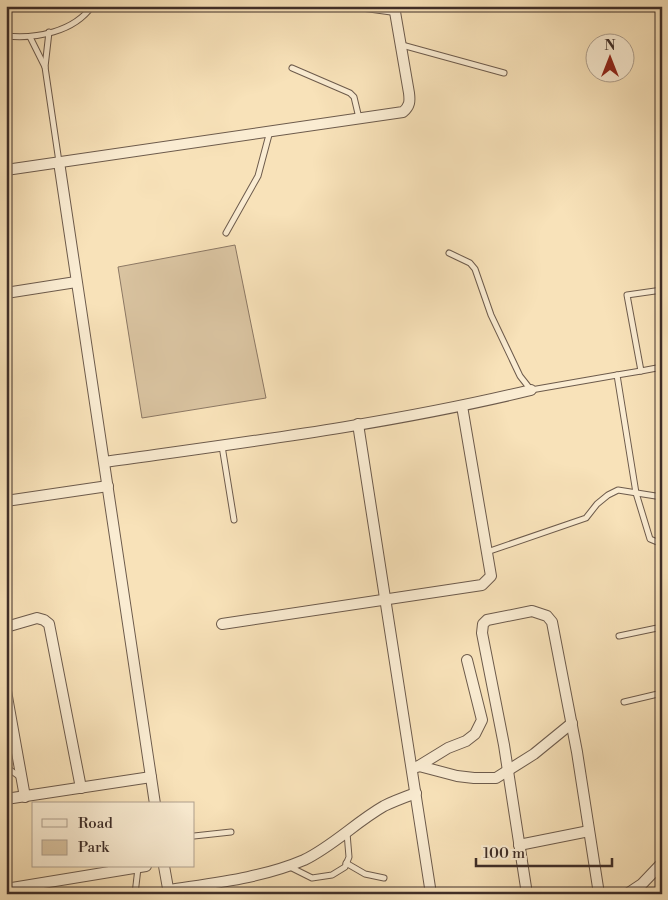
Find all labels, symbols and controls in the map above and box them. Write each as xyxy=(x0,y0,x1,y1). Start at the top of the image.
north arrow xyxy=(586,32,636,82)
text: N xyxy=(604,37,616,55)
legend xyxy=(32,802,195,868)
text: Road xyxy=(78,814,113,833)
scale bar xyxy=(476,835,612,867)
text: Park xyxy=(78,838,110,857)
text: 100 m xyxy=(483,844,525,863)

